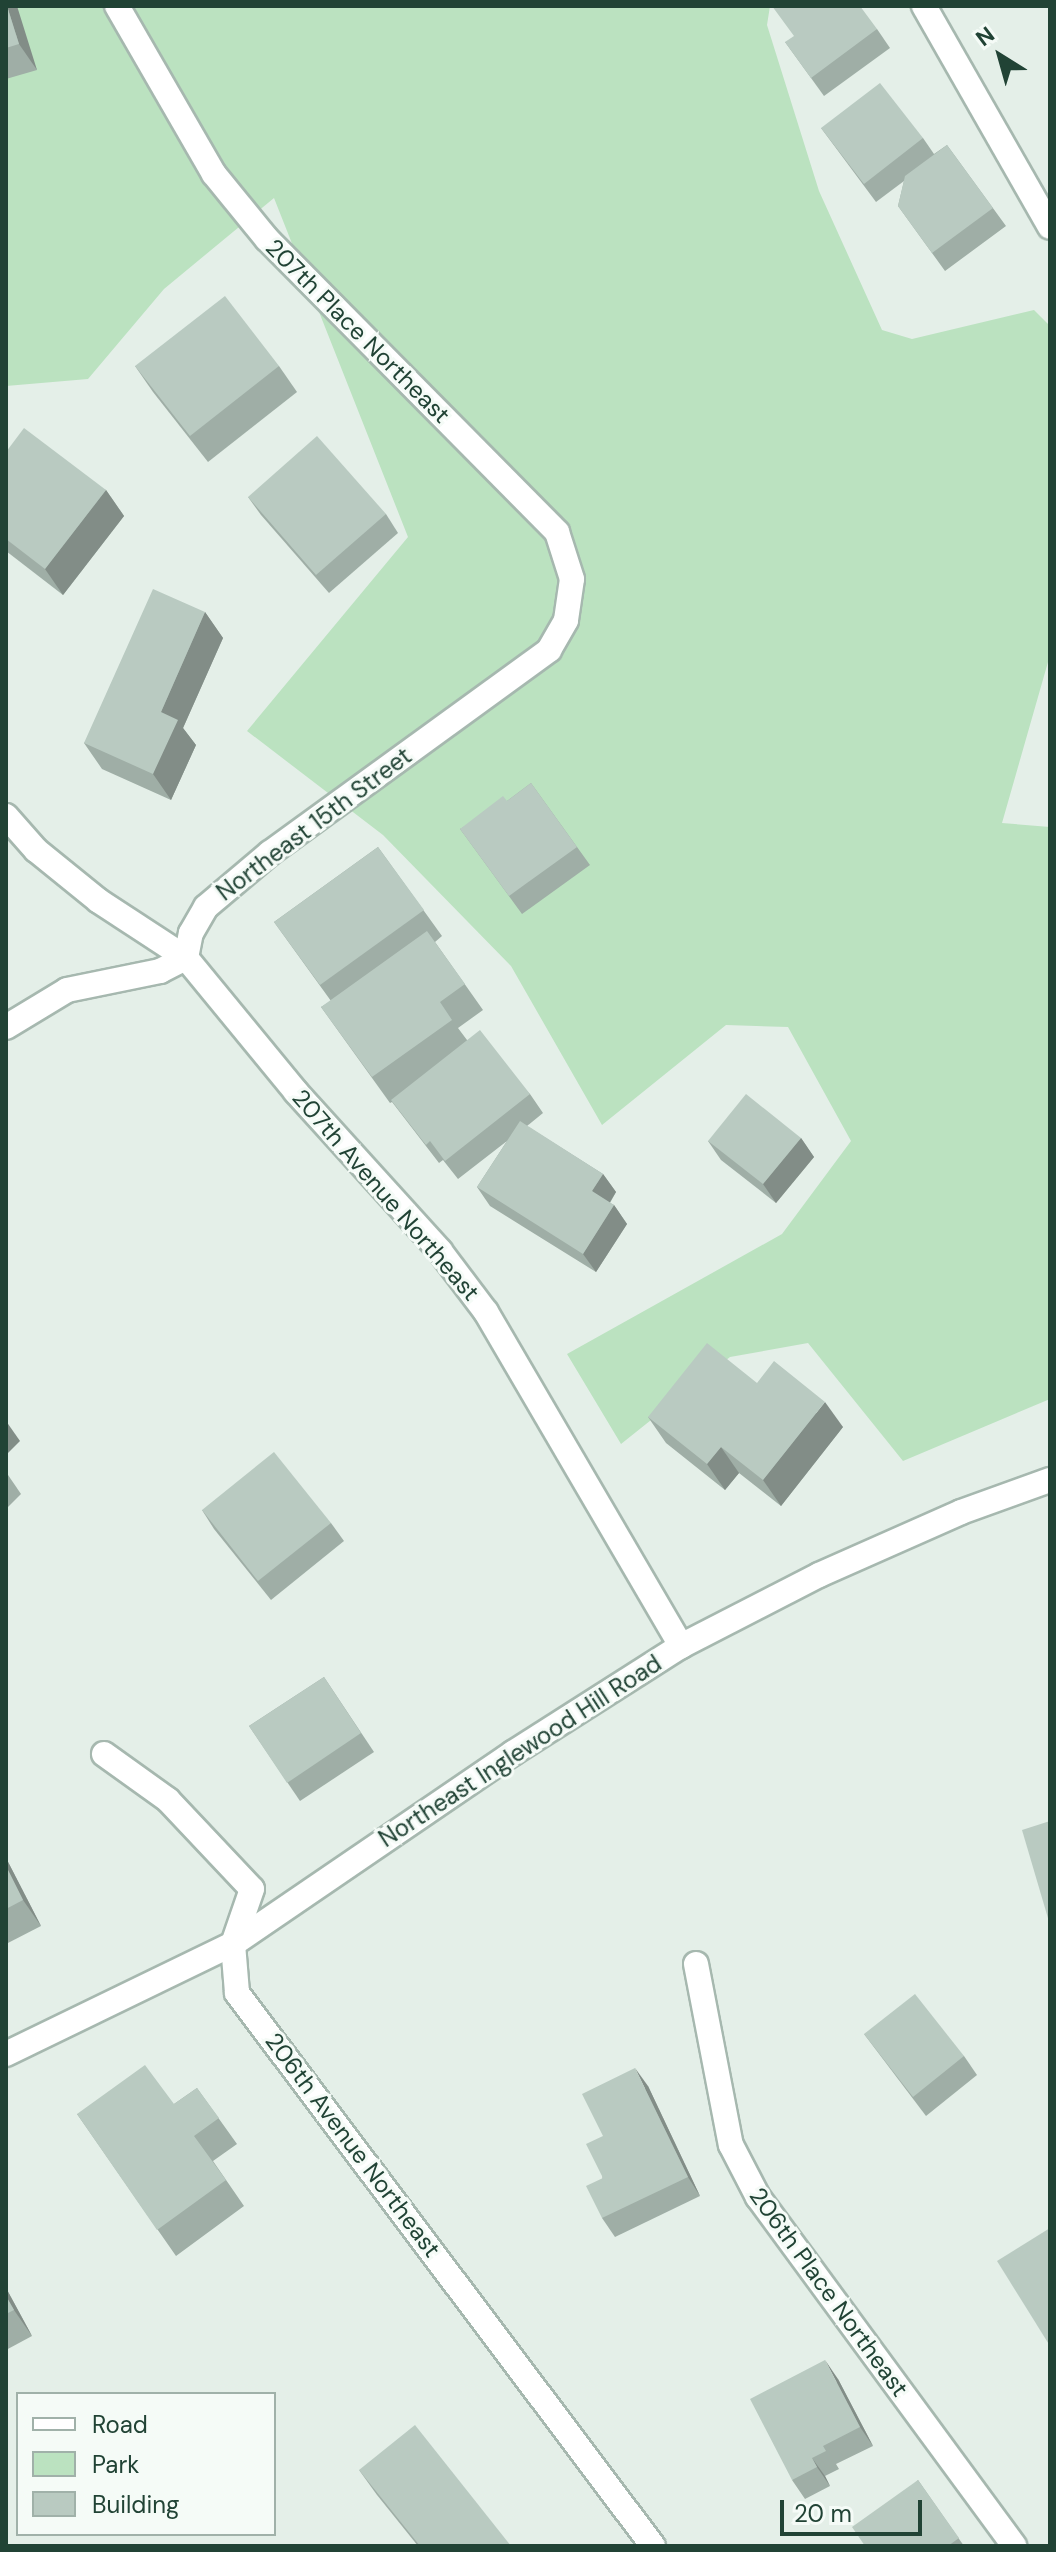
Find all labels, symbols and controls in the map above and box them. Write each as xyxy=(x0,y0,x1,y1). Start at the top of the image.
north arrow xyxy=(960,16,1040,96)
text: N xyxy=(970,20,1000,53)
street label: 207th Place Northeast xyxy=(260,233,456,429)
street label: Northeast 15th Street xyxy=(211,741,417,907)
street label: 207th Avenue Northeast xyxy=(286,1083,486,1307)
street label: Northeast Inglewood Hill Road xyxy=(373,1649,667,1853)
street label: 206th Avenue Northeast xyxy=(259,2027,447,2263)
street label: 206th Place Northeast xyxy=(744,2182,914,2402)
legend xyxy=(16,2392,276,2536)
text: Road xyxy=(92,2409,148,2440)
text: Park xyxy=(92,2449,139,2480)
scale bar xyxy=(784,2484,926,2534)
text: Building xyxy=(92,2489,179,2520)
text: 20 m xyxy=(794,2498,852,2529)

